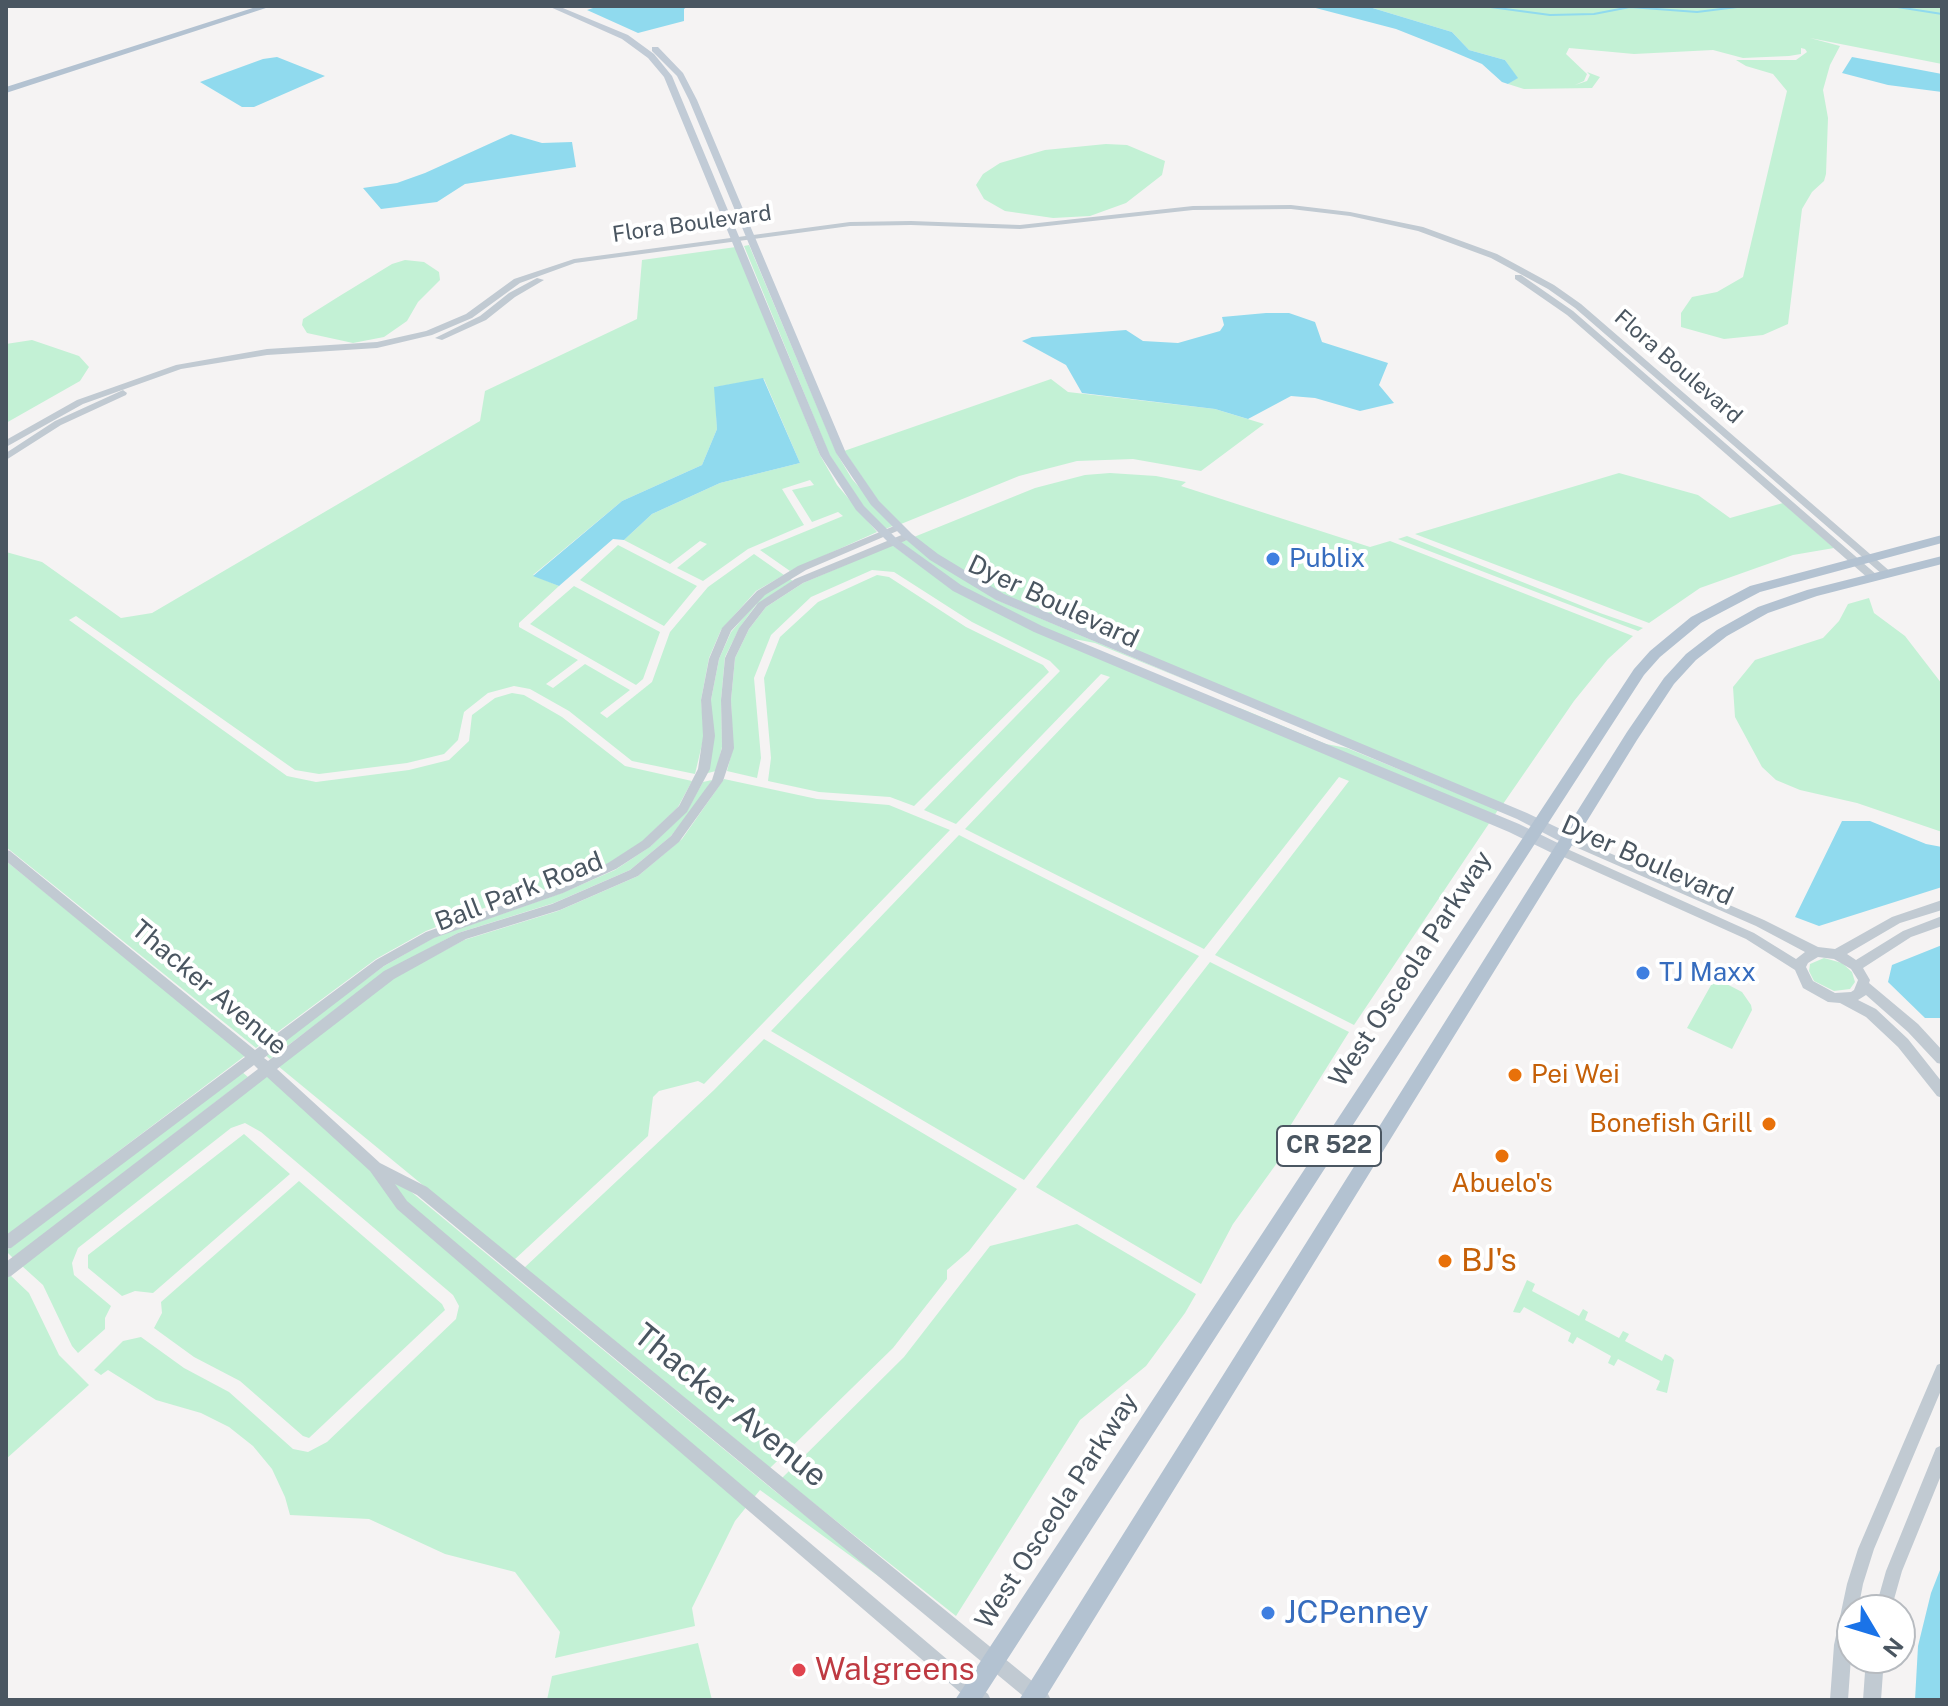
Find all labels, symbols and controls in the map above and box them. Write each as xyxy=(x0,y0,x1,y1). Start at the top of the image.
street label: Flora Boulevard xyxy=(611,200,773,248)
street label: Flora Boulevard xyxy=(1609,304,1747,430)
place label: Publix xyxy=(1289,543,1365,575)
street label: Dyer Boulevard xyxy=(963,549,1143,655)
marker: Publix xyxy=(1264,550,1282,568)
street label: Dyer Boulevard xyxy=(1556,809,1738,913)
street label: West Osceola Parkway xyxy=(1323,845,1499,1093)
street label: Ball Park Road xyxy=(431,846,607,938)
street label: Thacker Avenue xyxy=(125,914,293,1062)
place label: TJ Maxx xyxy=(1659,957,1756,989)
marker: TJ Maxx xyxy=(1634,964,1652,982)
place label: Pei Wei xyxy=(1531,1059,1620,1091)
marker: Pei Wei xyxy=(1506,1066,1524,1084)
place label: Bonefish Grill xyxy=(1589,1108,1753,1140)
marker: Bonefish Grill xyxy=(1760,1115,1778,1133)
road number: CR 522 xyxy=(1277,1126,1381,1166)
marker: Abuelo's xyxy=(1493,1147,1511,1165)
place label: Abuelo's xyxy=(1451,1168,1553,1200)
place label: BJ's xyxy=(1461,1242,1517,1280)
marker: BJ's xyxy=(1436,1252,1454,1270)
street label: Thacker Avenue xyxy=(626,1316,834,1496)
street label: West Osceola Parkway xyxy=(969,1387,1145,1635)
place label: JCPenney xyxy=(1284,1594,1429,1632)
north arrow xyxy=(1836,1594,1916,1674)
marker: JCPenney xyxy=(1259,1604,1277,1622)
text: N xyxy=(1878,1633,1909,1662)
place label: Walgreens xyxy=(815,1651,975,1689)
marker: Walgreens xyxy=(790,1661,808,1679)

